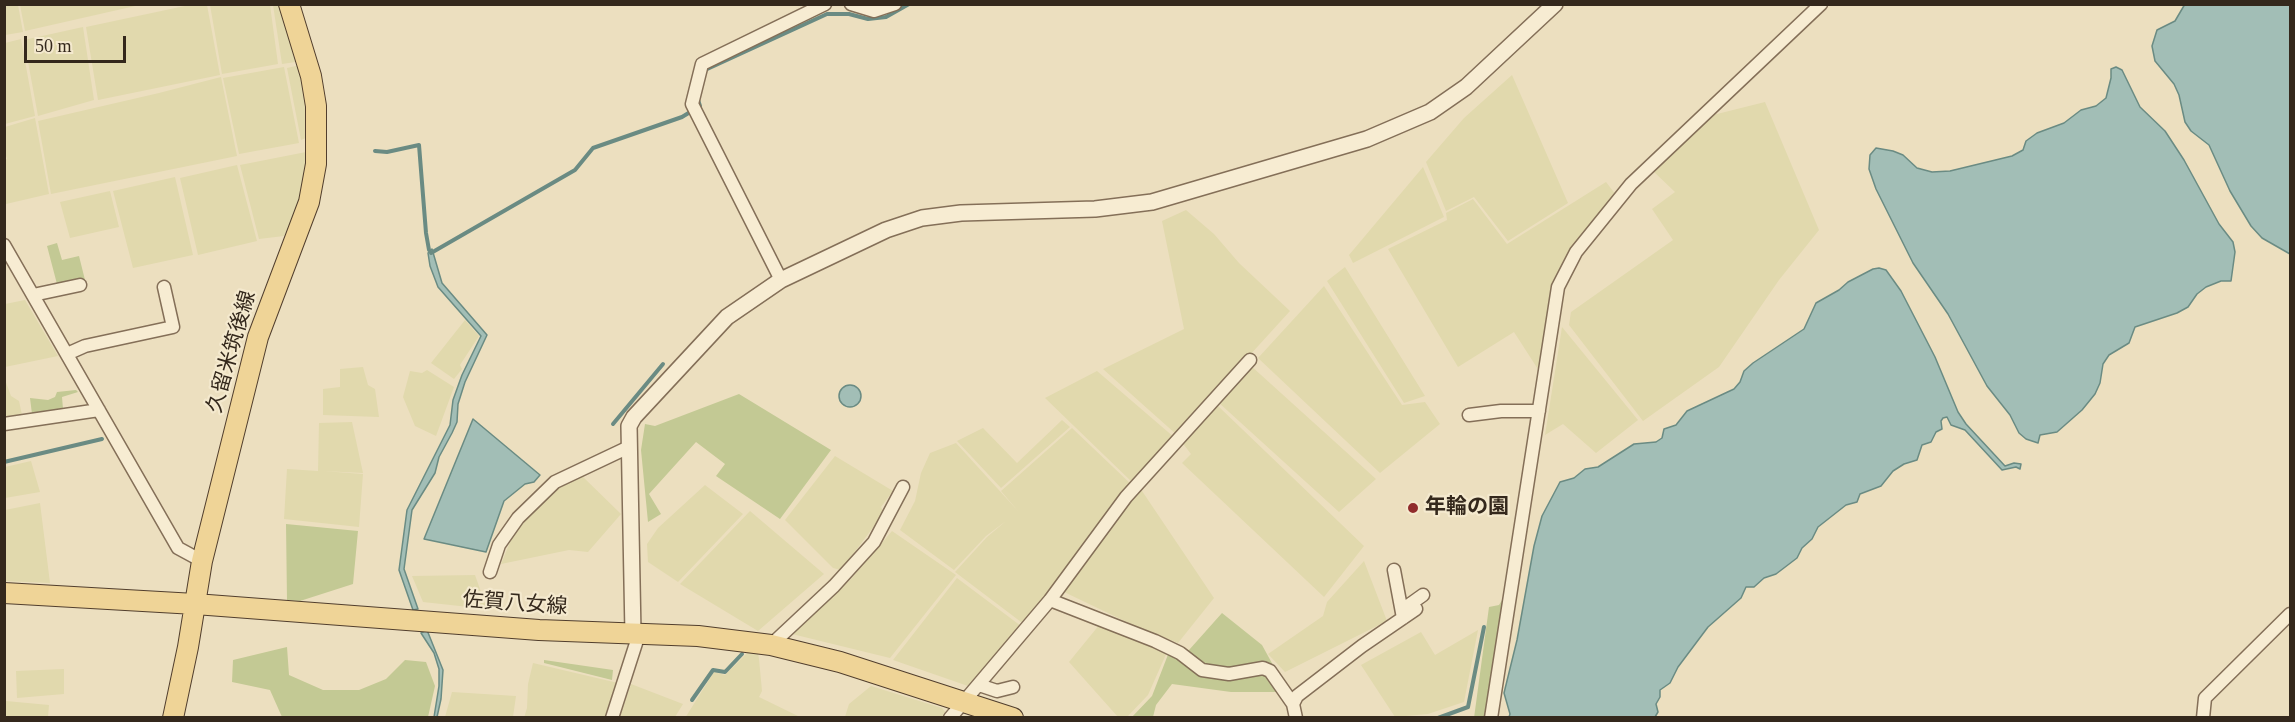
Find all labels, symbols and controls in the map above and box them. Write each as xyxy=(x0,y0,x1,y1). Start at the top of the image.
scale bar xyxy=(27,24,129,62)
text: 50 m xyxy=(35,36,72,56)
street label: 久留米筑後線 xyxy=(203,288,261,416)
place label: 年輪の園 xyxy=(1425,495,1509,521)
marker: 年輪の園 xyxy=(1406,501,1420,515)
street label: 佐賀八女線 xyxy=(462,588,568,620)

